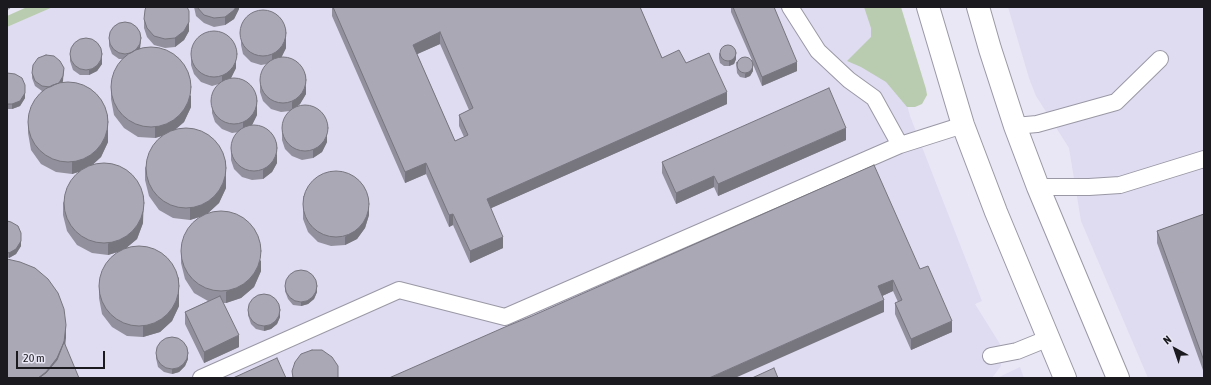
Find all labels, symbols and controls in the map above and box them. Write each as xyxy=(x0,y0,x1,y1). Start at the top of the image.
north arrow xyxy=(1155,329,1195,369)
text: N xyxy=(1161,333,1174,346)
scale bar xyxy=(18,343,107,369)
text: 20 m xyxy=(23,351,45,365)

